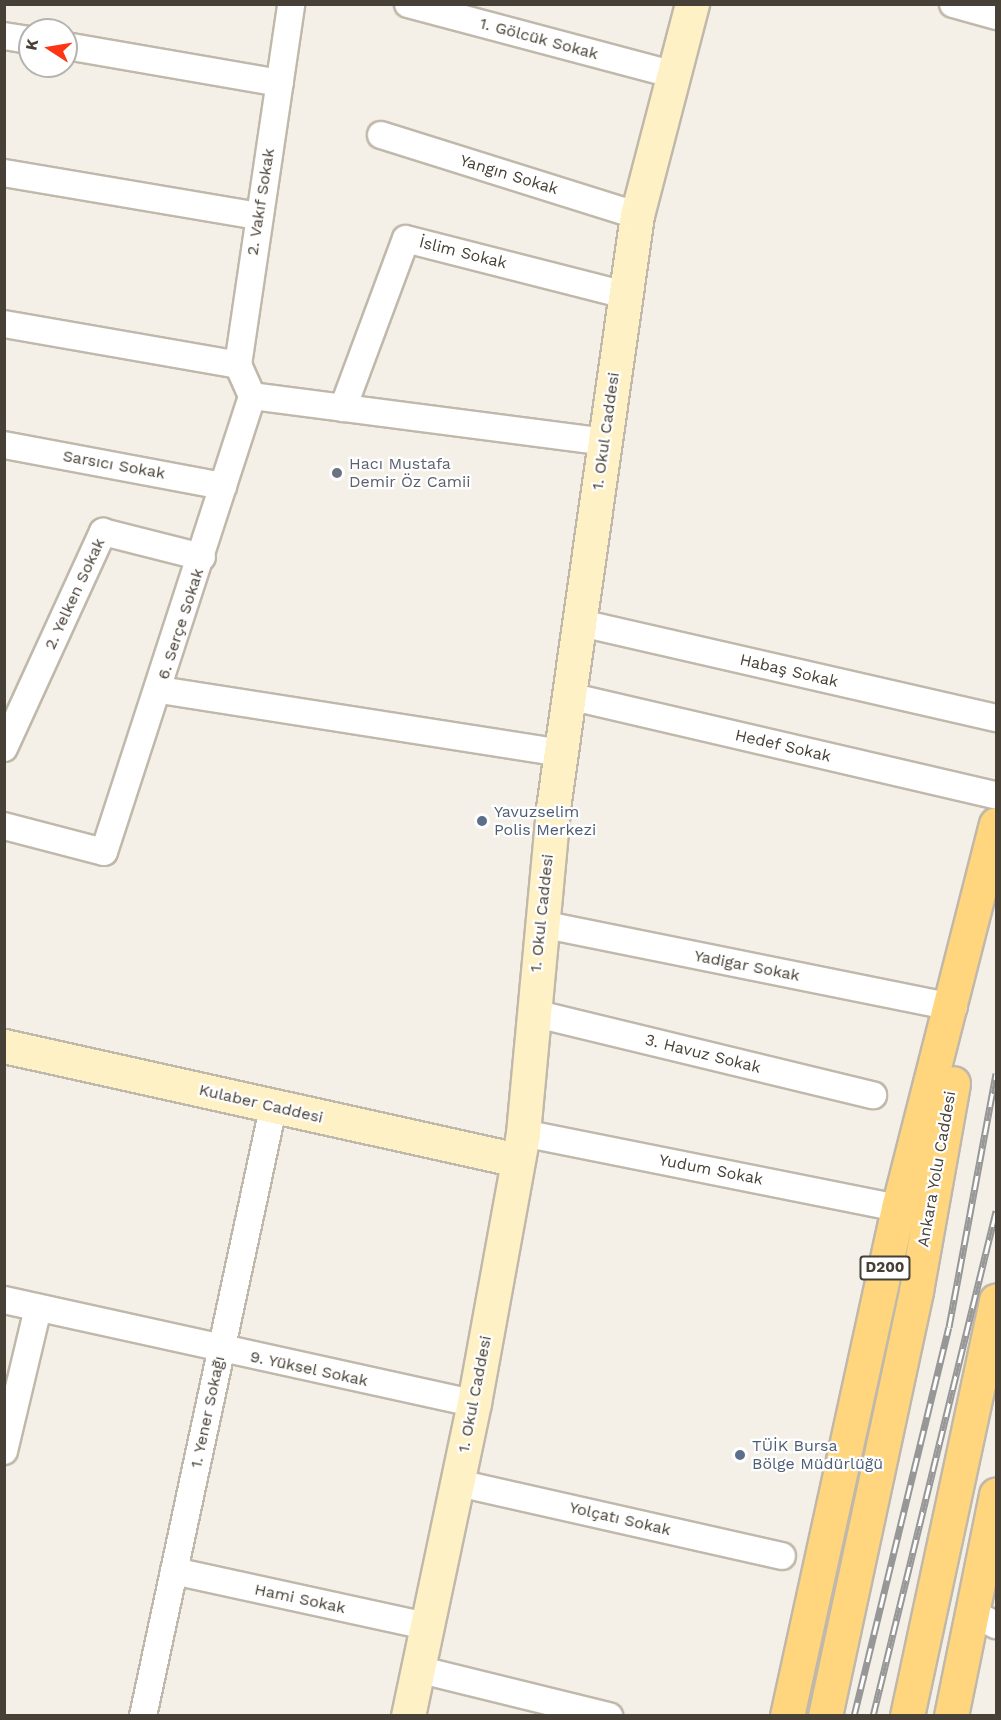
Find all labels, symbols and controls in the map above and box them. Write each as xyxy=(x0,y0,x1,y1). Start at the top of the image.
street label: 1. Gölcük Sokak xyxy=(477,14,601,64)
north arrow xyxy=(18,18,78,78)
text: K xyxy=(21,37,42,52)
street label: 2. Vakıf Sokak xyxy=(243,146,279,258)
street label: Yangın Sokak xyxy=(458,151,560,199)
street label: İslim Sokak xyxy=(417,233,509,273)
street label: 1. Okul Caddesi xyxy=(588,371,624,491)
street label: Sarsıcı Sokak xyxy=(61,447,167,483)
place label: Hacı Mustafa Demir Öz Camii xyxy=(349,454,471,492)
marker: Hacı Mustafa Demir Öz Camii xyxy=(330,466,344,480)
street label: 2. Yelken Sokak xyxy=(41,535,109,653)
street label: 6. Serçe Sokak xyxy=(154,566,208,682)
street label: Habaş Sokak xyxy=(738,650,840,692)
street label: Hedef Sokak xyxy=(733,726,833,766)
place label: Yavuzselim Polis Merkezi xyxy=(494,802,596,840)
marker: Yavuzselim Polis Merkezi xyxy=(475,814,489,828)
street label: 1. Okul Caddesi xyxy=(526,853,558,973)
street label: Yadigar Sokak xyxy=(692,946,802,986)
street label: 3. Havuz Sokak xyxy=(643,1030,763,1078)
street label: Kulaber Caddesi xyxy=(197,1080,325,1128)
street label: Ankara Yolu Caddesi xyxy=(914,1089,960,1249)
street label: Yudum Sokak xyxy=(657,1150,765,1190)
road number: D200 xyxy=(858,1256,912,1280)
street label: 1. Okul Caddesi xyxy=(454,1334,496,1454)
street label: 9. Yüksel Sokak xyxy=(248,1347,370,1391)
street label: 1. Yener Sokağı xyxy=(187,1354,229,1470)
place label: TÜİK Bursa Bölge Müdürlüğü xyxy=(752,1436,883,1474)
marker: TÜİK Bursa Bölge Müdürlüğü xyxy=(733,1448,747,1462)
street label: Yolçatı Sokak xyxy=(567,1498,673,1540)
street label: Hami Sokak xyxy=(253,1580,347,1618)

